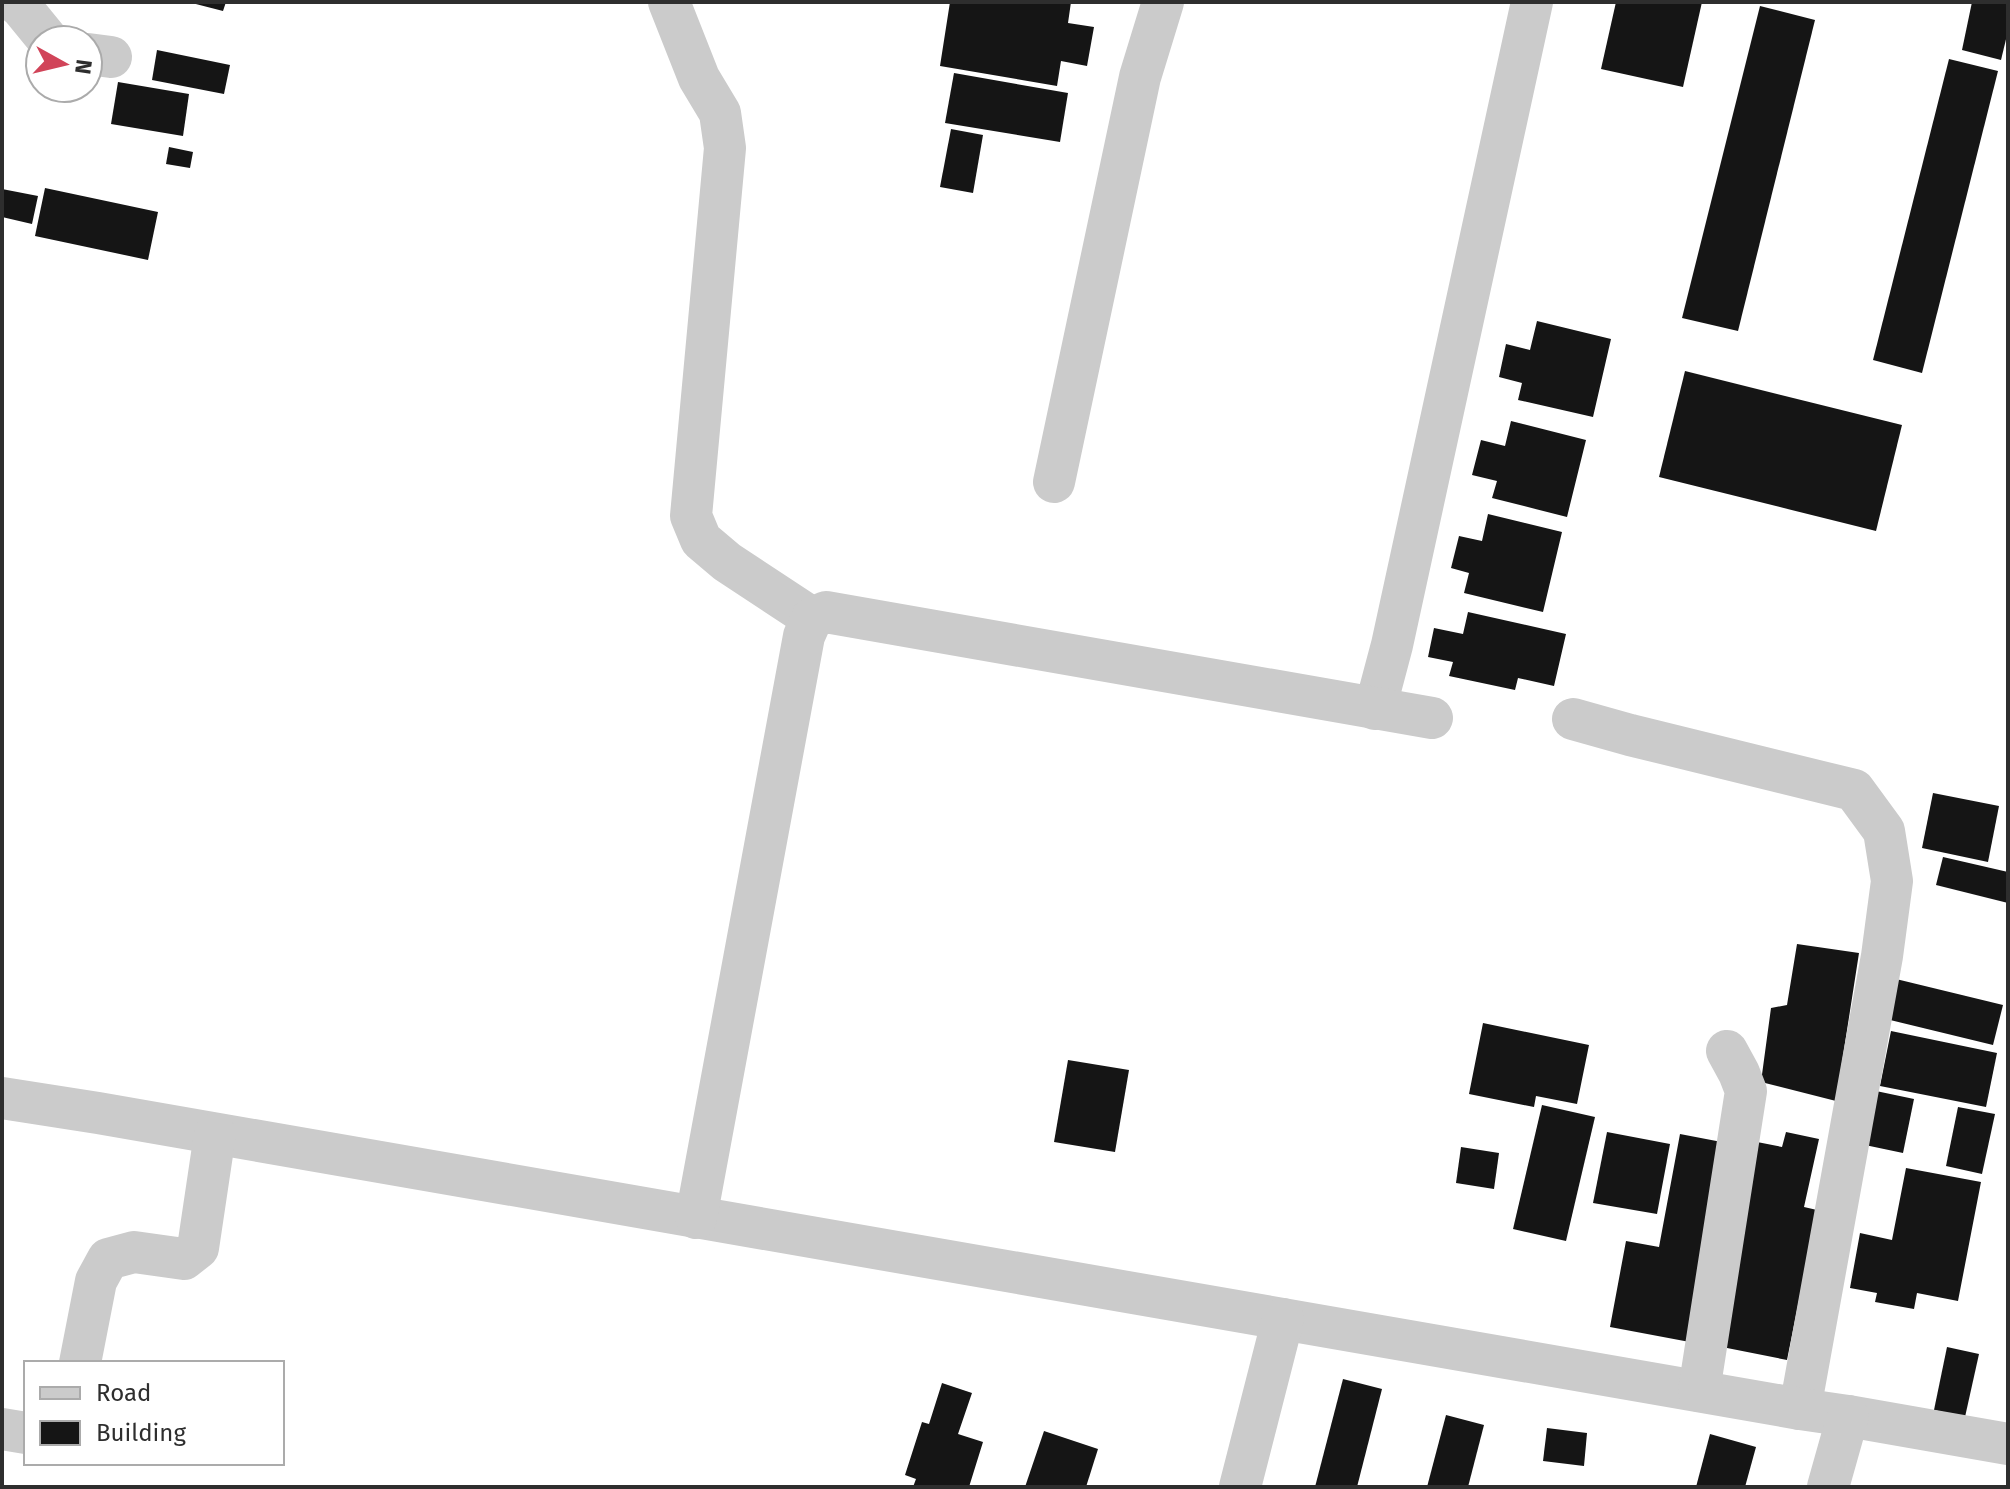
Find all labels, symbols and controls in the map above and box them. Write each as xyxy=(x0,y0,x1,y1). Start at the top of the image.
north arrow xyxy=(24,24,104,104)
text: N xyxy=(69,58,98,76)
legend xyxy=(24,1361,284,1465)
text: Road xyxy=(96,1379,151,1407)
text: Building xyxy=(96,1419,186,1447)

